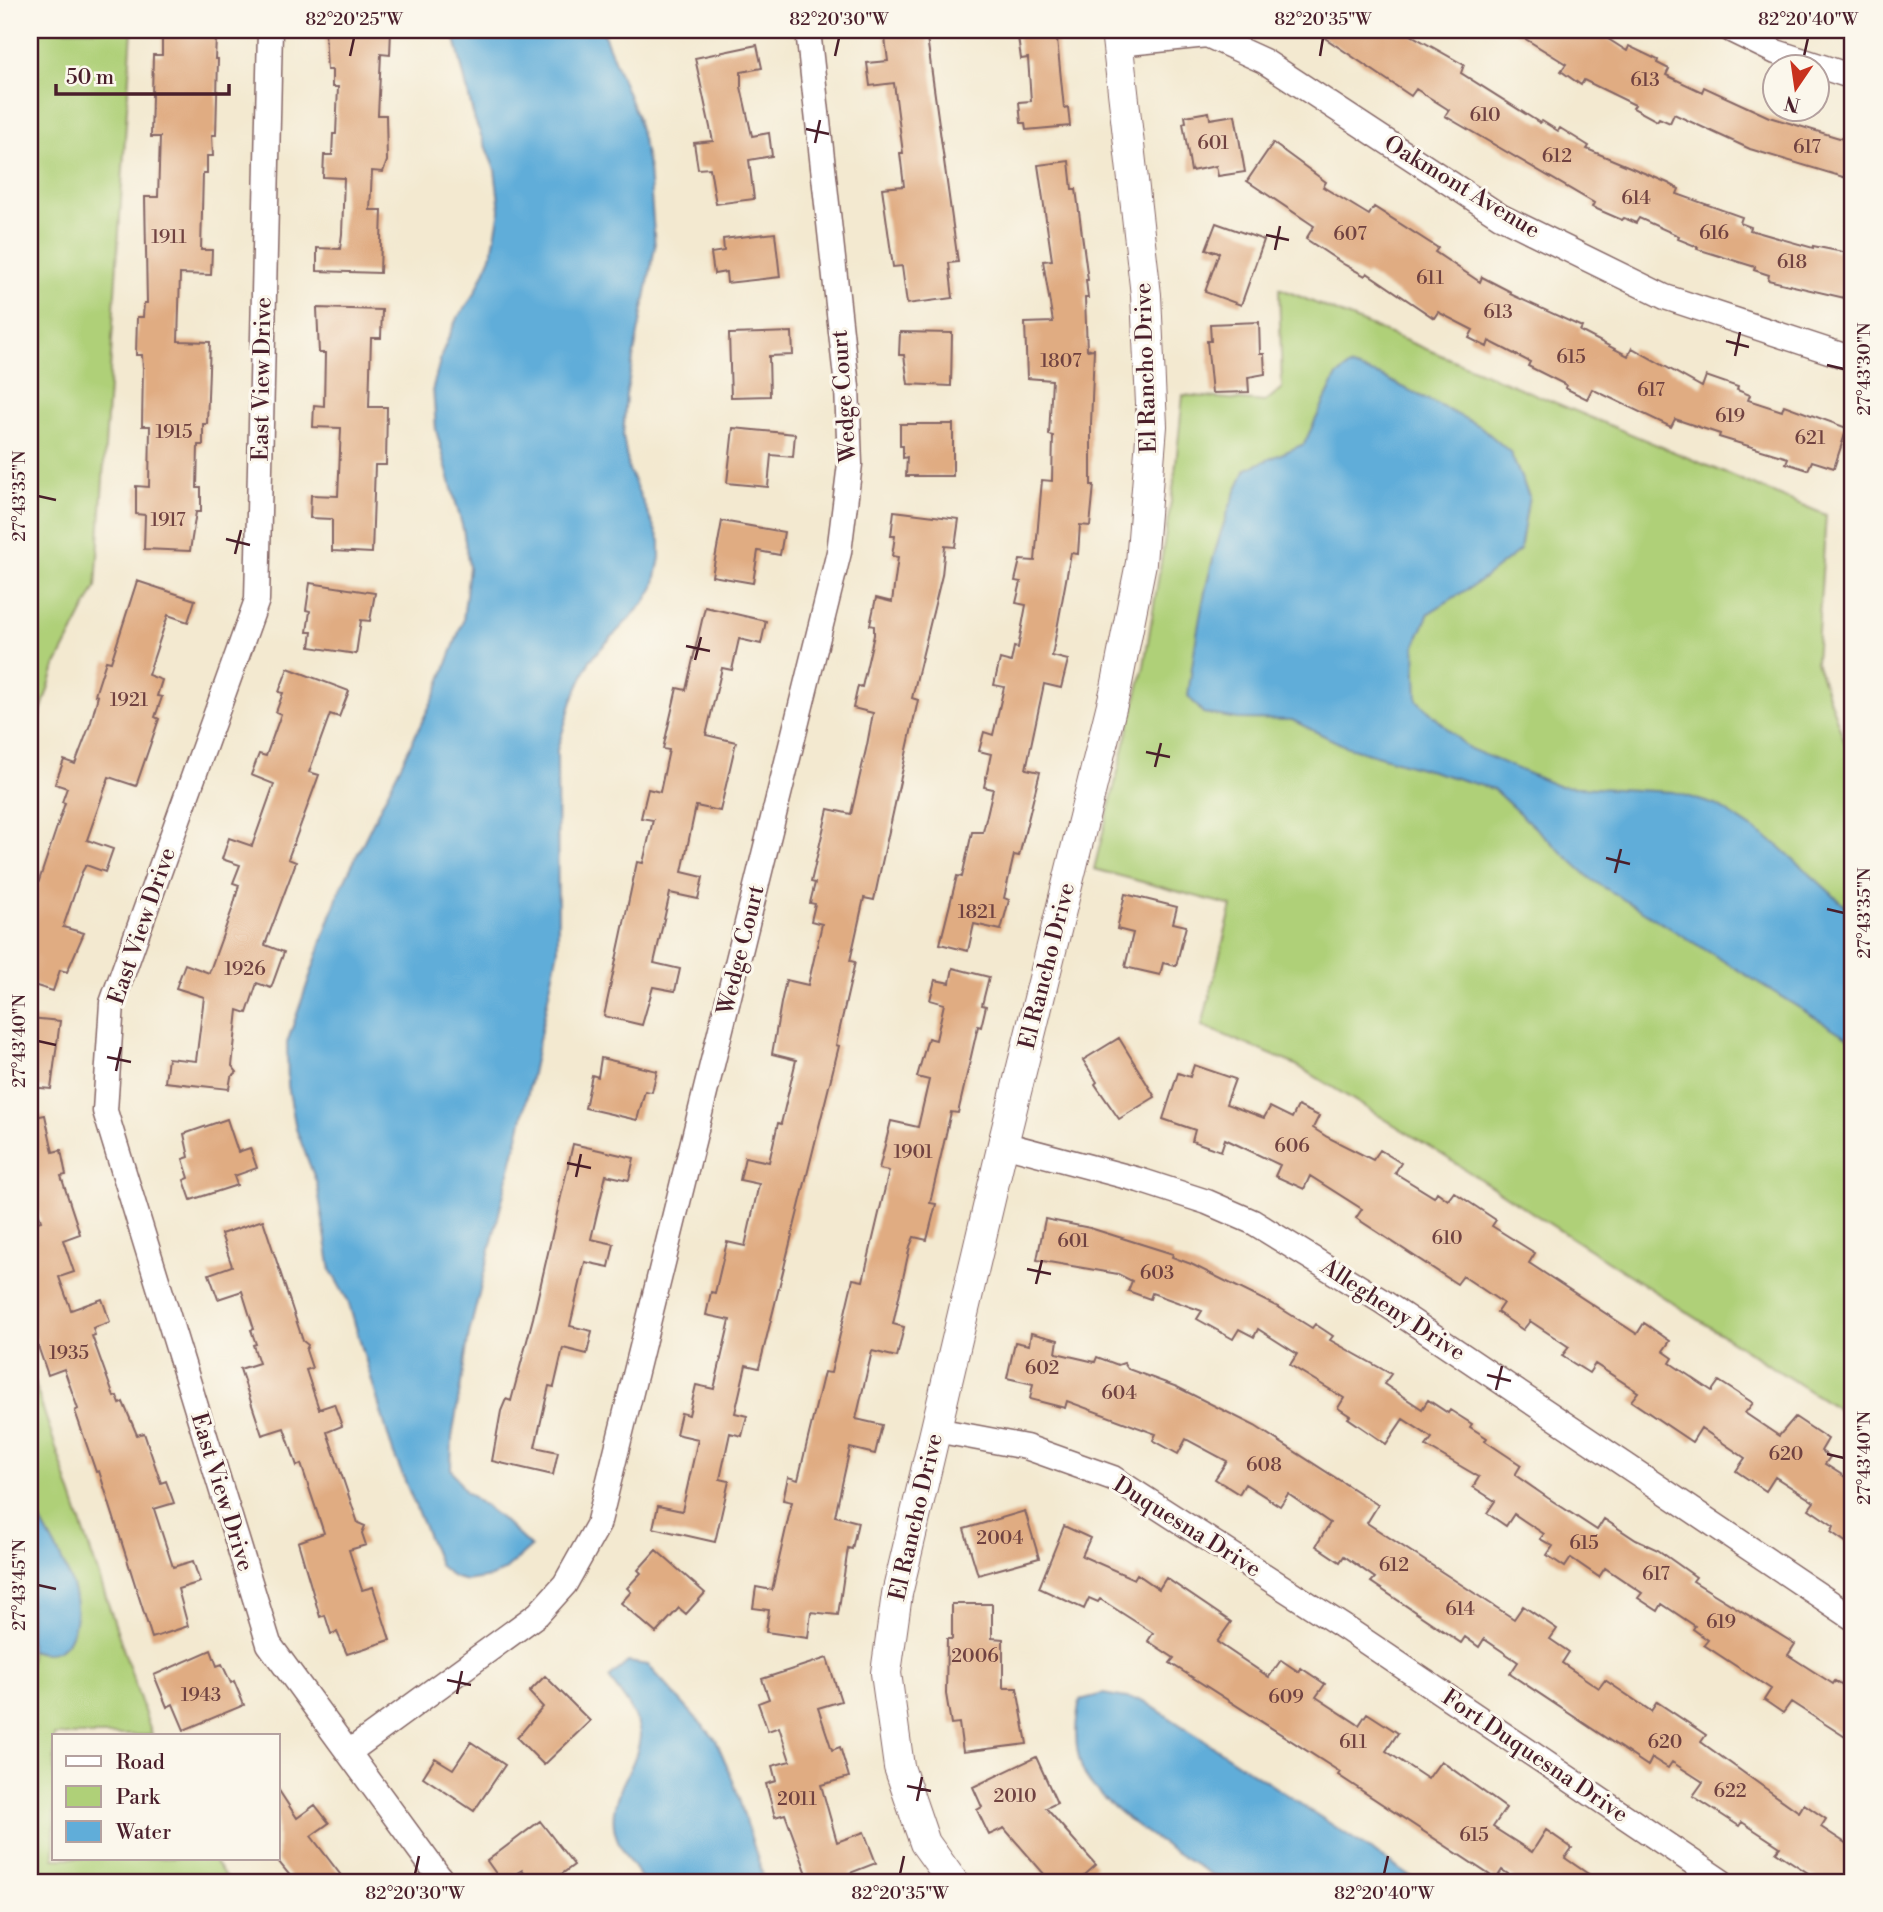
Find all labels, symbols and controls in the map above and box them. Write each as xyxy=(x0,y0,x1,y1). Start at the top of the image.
text: 82°20'25"W xyxy=(305,8,404,31)
text: 82°20'30"W xyxy=(789,8,889,31)
text: 82°20'35"W xyxy=(1274,8,1372,31)
text: 82°20'40"W xyxy=(1758,8,1859,31)
scale bar xyxy=(56,52,229,96)
north arrow xyxy=(1760,52,1830,122)
text: 50 m xyxy=(66,65,114,91)
house number: 613 xyxy=(1630,68,1660,92)
text: N xyxy=(1782,90,1802,117)
house number: 610 xyxy=(1469,103,1501,127)
street label: Oakmont Avenue xyxy=(1379,129,1545,245)
house number: 601 xyxy=(1197,131,1229,155)
house number: 617 xyxy=(1793,135,1821,159)
house number: 612 xyxy=(1542,144,1572,168)
house number: 614 xyxy=(1621,186,1651,210)
house number: 616 xyxy=(1699,221,1729,245)
house number: 607 xyxy=(1333,222,1367,246)
house number: 1911 xyxy=(151,225,187,249)
house number: 618 xyxy=(1777,250,1807,274)
house number: 611 xyxy=(1416,266,1444,290)
street label: El Rancho Drive xyxy=(1129,282,1163,454)
street label: East View Drive xyxy=(247,297,277,461)
house number: 613 xyxy=(1483,300,1513,324)
text: 27°43'30"N xyxy=(1853,322,1876,415)
street label: Wedge Court xyxy=(825,329,863,464)
house number: 615 xyxy=(1556,345,1586,369)
house number: 1807 xyxy=(1040,349,1082,373)
house number: 617 xyxy=(1637,378,1665,402)
house number: 619 xyxy=(1715,404,1745,428)
house number: 1915 xyxy=(155,420,193,444)
house number: 621 xyxy=(1795,426,1825,450)
text: 27°43'35"N xyxy=(8,450,31,541)
house number: 1917 xyxy=(150,508,186,532)
house number: 1921 xyxy=(110,688,148,712)
street label: East View Drive xyxy=(102,844,182,1008)
text: 27°43'35"N xyxy=(1853,867,1876,958)
street label: El Rancho Drive xyxy=(1013,880,1081,1052)
street label: Wedge Court xyxy=(711,882,771,1019)
house number: 1821 xyxy=(958,900,996,924)
house number: 1926 xyxy=(224,957,266,981)
text: 27°43'40"N xyxy=(8,994,31,1088)
house number: 606 xyxy=(1274,1134,1310,1158)
house number: 1901 xyxy=(893,1140,933,1164)
house number: 610 xyxy=(1431,1226,1463,1250)
house number: 601 xyxy=(1057,1229,1089,1253)
street label: Allegheny Drive xyxy=(1315,1252,1470,1367)
house number: 603 xyxy=(1140,1261,1174,1285)
house number: 1935 xyxy=(49,1341,89,1365)
house number: 602 xyxy=(1025,1356,1059,1380)
house number: 604 xyxy=(1101,1381,1137,1405)
street label: East View Drive xyxy=(185,1409,259,1575)
text: 27°43'40"N xyxy=(1853,1411,1876,1505)
street label: El Rancho Drive xyxy=(883,1431,949,1603)
house number: 620 xyxy=(1769,1442,1803,1466)
house number: 608 xyxy=(1246,1453,1282,1477)
street label: Duquesna Drive xyxy=(1108,1470,1266,1584)
house number: 2004 xyxy=(976,1526,1024,1550)
house number: 615 xyxy=(1569,1531,1599,1555)
text: 27°43'45"N xyxy=(8,1539,31,1631)
house number: 612 xyxy=(1379,1553,1409,1577)
house number: 617 xyxy=(1642,1562,1670,1586)
house number: 614 xyxy=(1445,1597,1475,1621)
house number: 619 xyxy=(1706,1610,1736,1634)
house number: 2006 xyxy=(951,1644,999,1668)
house number: 1943 xyxy=(181,1683,221,1707)
street label: Fort Duquesna Drive xyxy=(1437,1683,1633,1829)
house number: 609 xyxy=(1268,1685,1304,1709)
house number: 611 xyxy=(1339,1730,1367,1754)
house number: 620 xyxy=(1648,1730,1682,1754)
legend xyxy=(52,1734,280,1860)
text: Road xyxy=(116,1750,165,1776)
house number: 622 xyxy=(1713,1779,1747,1803)
house number: 2010 xyxy=(994,1784,1037,1808)
text: Park xyxy=(116,1785,161,1811)
house number: 2011 xyxy=(777,1787,817,1811)
text: Water xyxy=(115,1820,171,1846)
house number: 615 xyxy=(1459,1823,1489,1847)
text: 82°20'30"W xyxy=(365,1882,465,1905)
text: 82°20'35"W xyxy=(851,1882,949,1905)
text: 82°20'40"W xyxy=(1334,1882,1435,1905)

